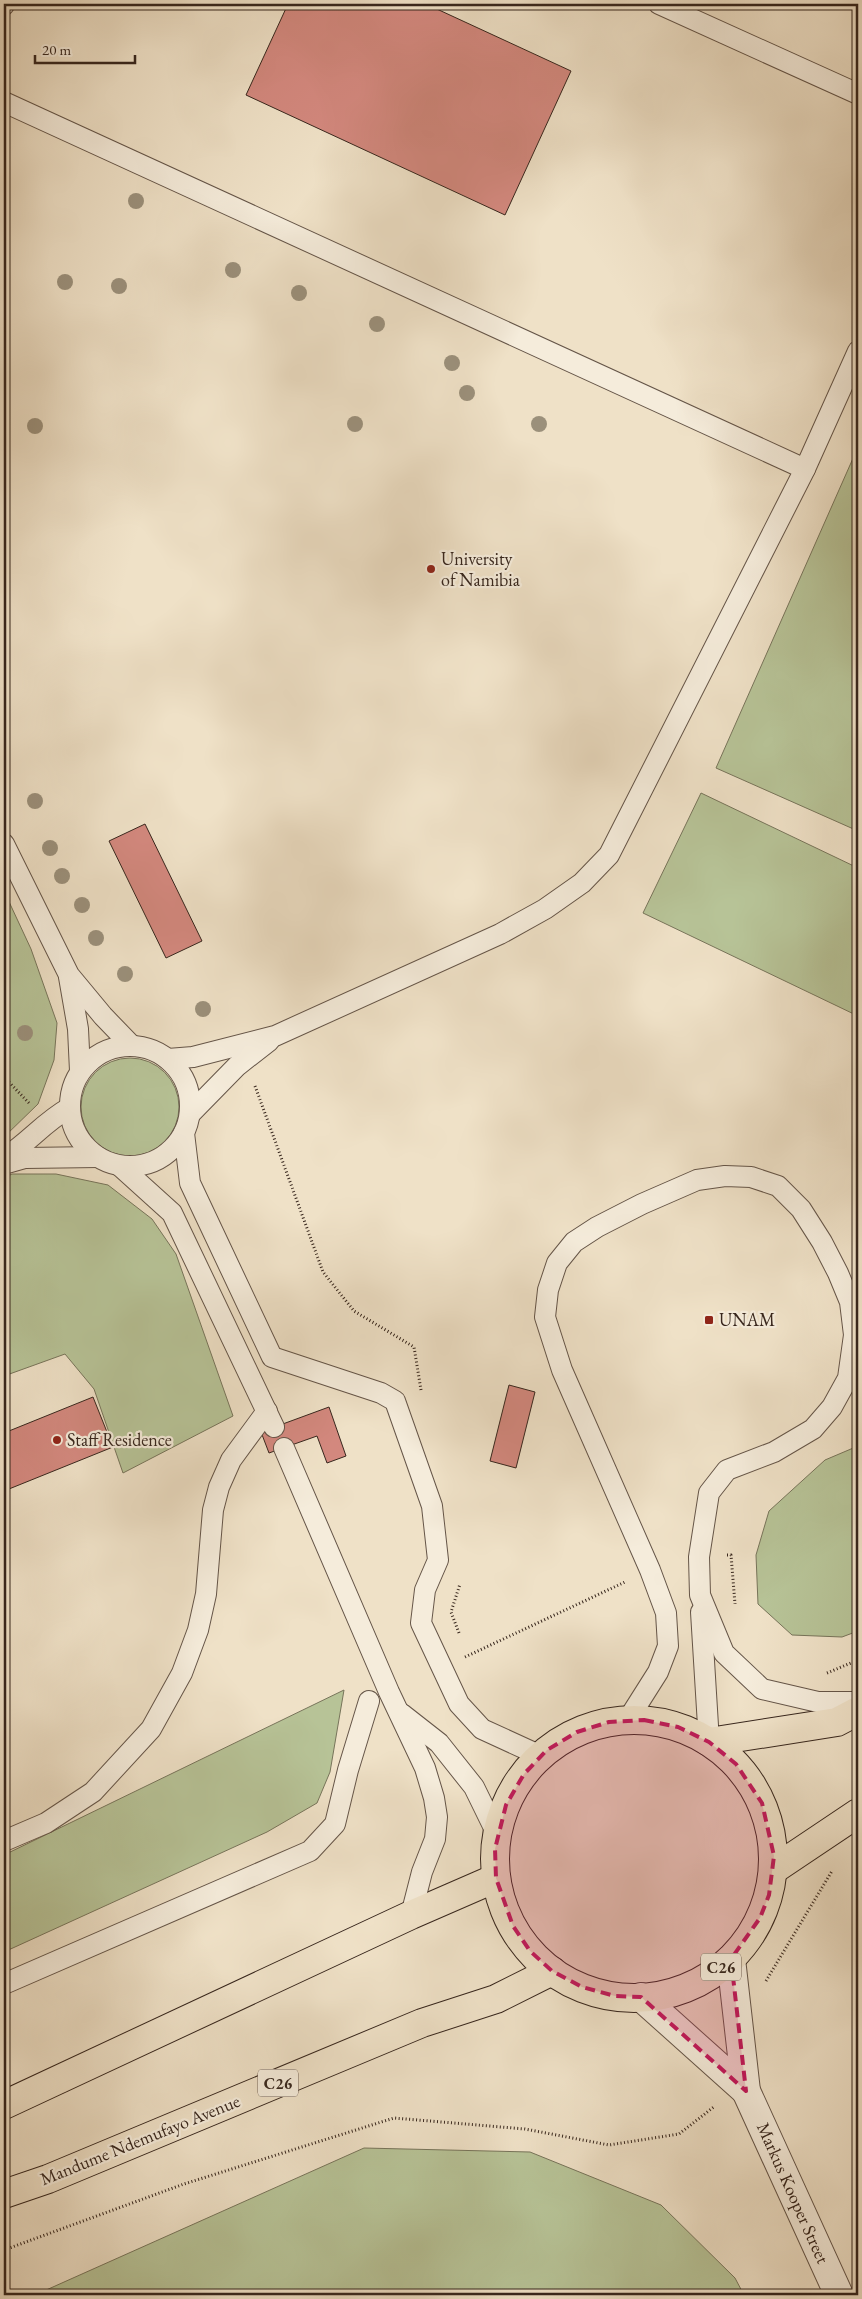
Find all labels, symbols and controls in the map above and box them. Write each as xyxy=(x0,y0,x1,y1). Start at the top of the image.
scale bar xyxy=(35,32,135,64)
text: 20 m xyxy=(42,40,71,59)
place label: University of Namibia xyxy=(441,547,521,591)
marker: University of Namibia xyxy=(425,563,437,575)
place label: UNAM xyxy=(719,1308,775,1331)
marker: UNAM xyxy=(703,1314,715,1326)
place label: Staff Residence xyxy=(67,1428,172,1451)
marker: Staff Residence xyxy=(51,1434,63,1446)
road number: C26 xyxy=(701,1954,741,1980)
road number: C26 xyxy=(258,2070,298,2096)
street label: Mandume Ndemufayo Avenue xyxy=(37,2089,243,2190)
street label: Markus Kooper Street xyxy=(752,2119,835,2267)

